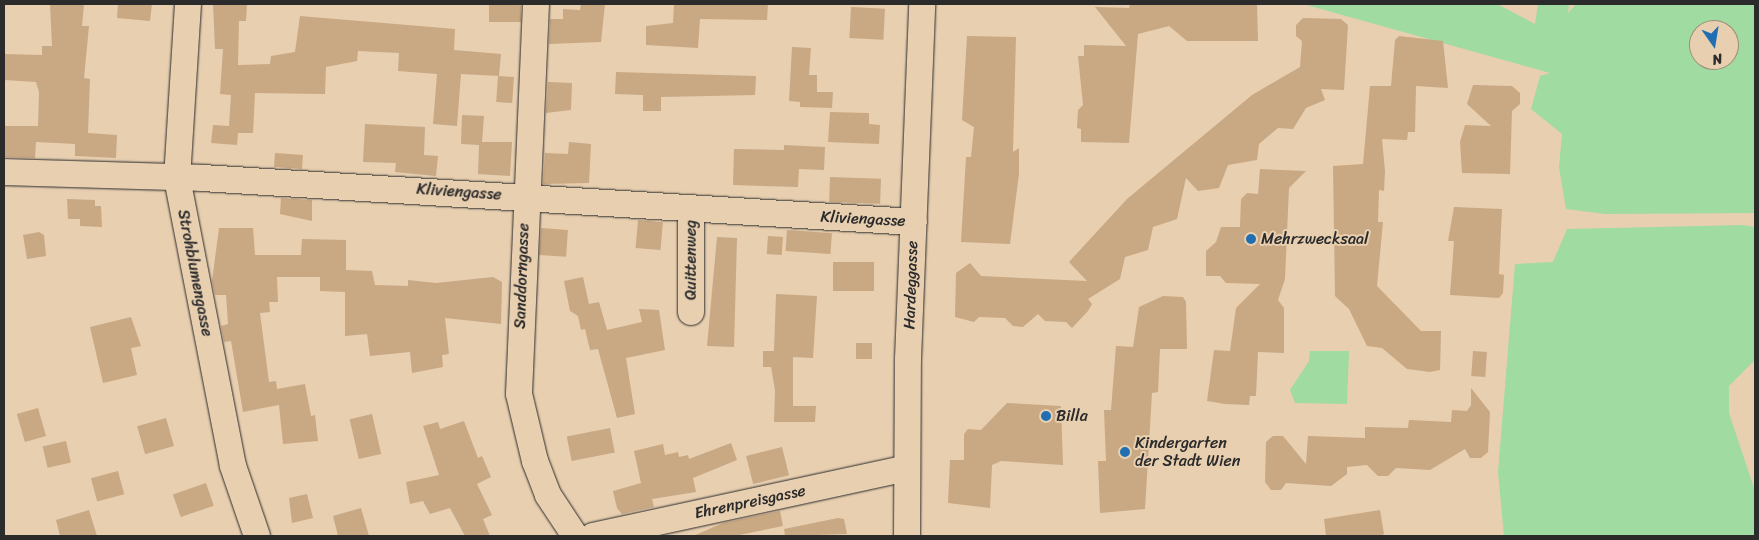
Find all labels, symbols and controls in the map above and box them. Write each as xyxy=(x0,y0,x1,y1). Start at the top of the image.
north arrow xyxy=(1689,20,1739,70)
text: N xyxy=(1710,46,1725,72)
street label: Kliviengasse xyxy=(416,179,502,205)
street label: Kliviengasse xyxy=(820,207,906,231)
street label: Strohblumengasse xyxy=(173,208,217,338)
street label: Quittenweg xyxy=(681,220,701,300)
street label: Sanddorngasse xyxy=(511,223,533,329)
place label: Mehrzwecksaal xyxy=(1261,229,1369,249)
marker: Mehrzwecksaal xyxy=(1245,233,1257,245)
street label: Hardeggasse xyxy=(900,240,922,330)
place label: Billa xyxy=(1056,406,1088,426)
marker: Billa xyxy=(1040,410,1052,422)
place label: Kindergarten der Stadt Wien xyxy=(1135,433,1240,471)
marker: Kindergarten der Stadt Wien xyxy=(1119,446,1131,458)
street label: Ehrenpreisgasse xyxy=(693,481,807,523)

